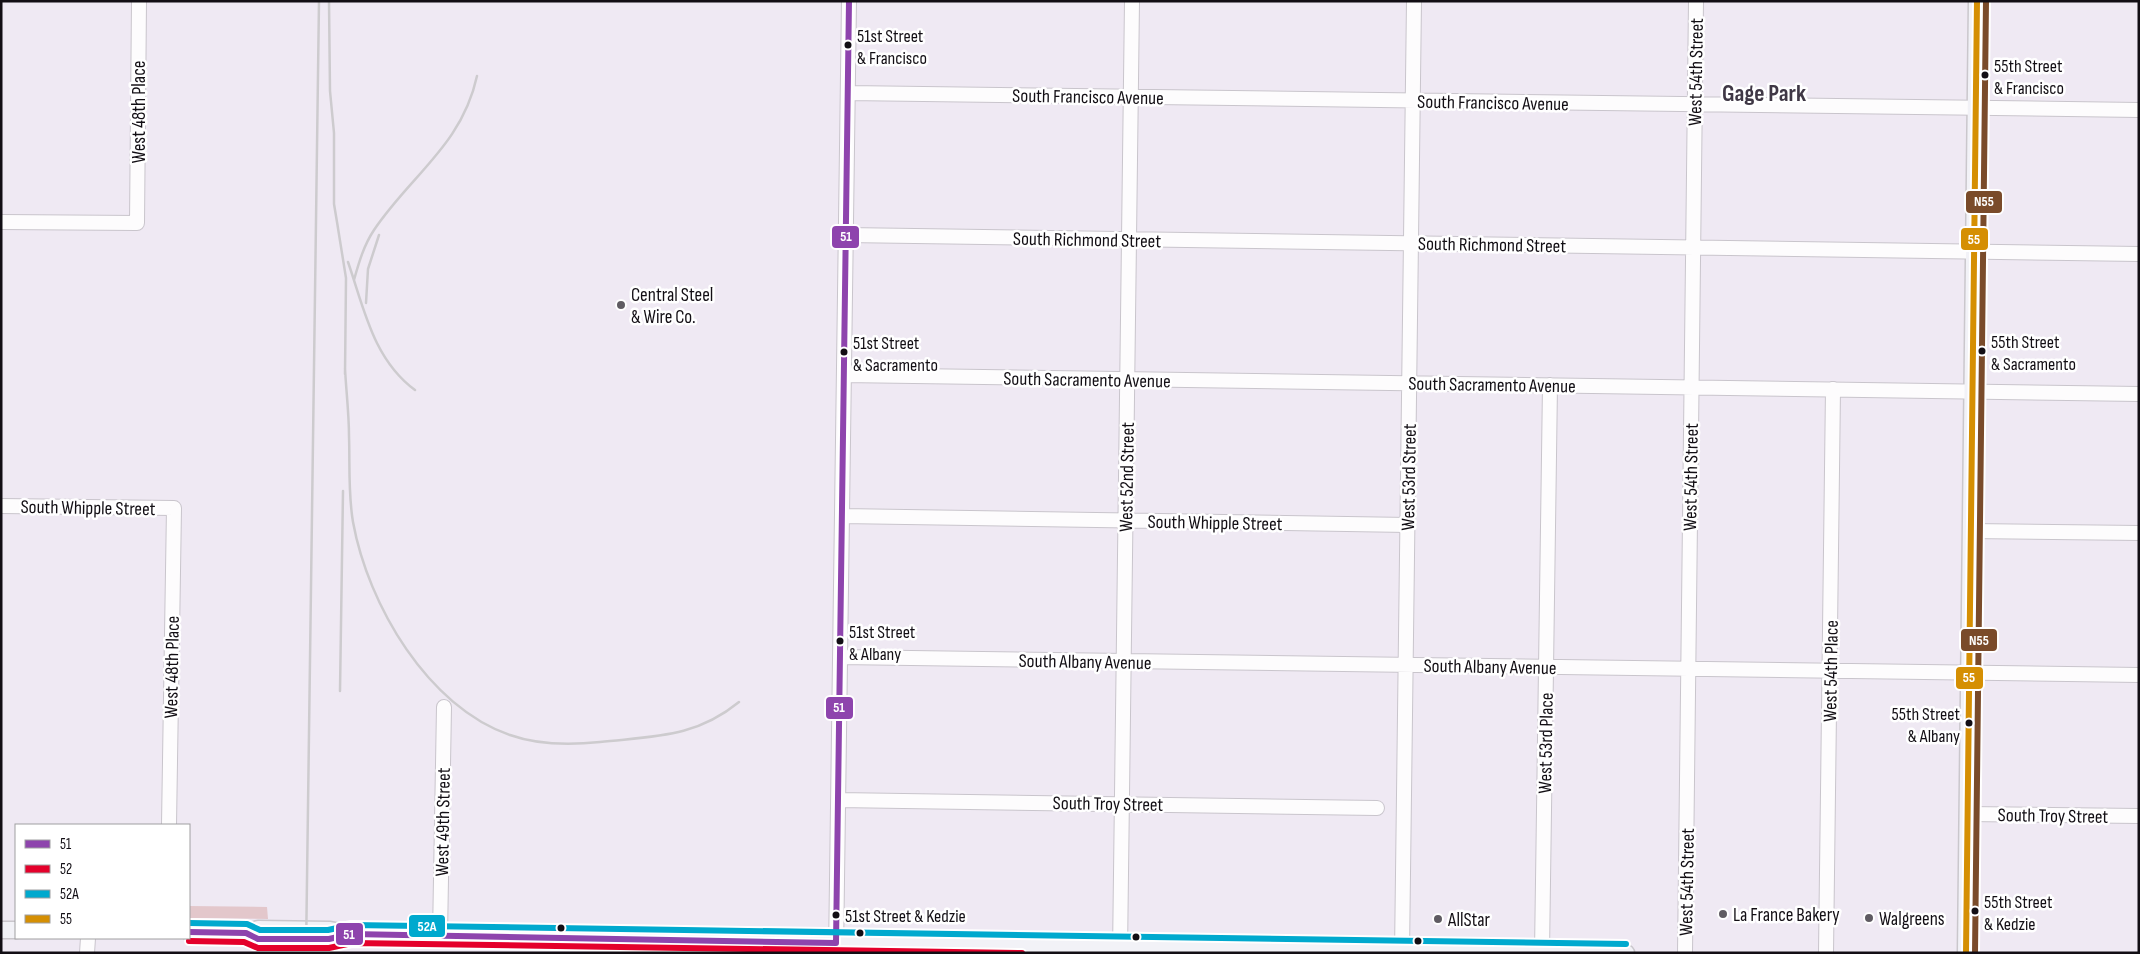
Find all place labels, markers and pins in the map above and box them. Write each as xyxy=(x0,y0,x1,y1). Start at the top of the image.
place label: 51st Street & Francisco xyxy=(857,26,927,69)
marker: 51st Street & Francisco xyxy=(843,40,853,50)
place label: 55th Street & Francisco xyxy=(1994,56,2064,99)
marker: 55th Street & Francisco xyxy=(1980,70,1990,80)
place label: Central Steel & Wire Co. xyxy=(631,284,713,329)
marker: Central Steel & Wire Co. xyxy=(615,299,627,311)
place label: 55th Street & Sacramento xyxy=(1991,332,2076,375)
place label: 51st Street & Sacramento xyxy=(853,333,938,376)
marker: 55th Street & Sacramento xyxy=(1977,346,1987,356)
marker: 51st Street & Sacramento xyxy=(839,347,849,357)
place label: 51st Street & Albany xyxy=(849,622,916,665)
marker: 51st Street & Albany xyxy=(835,636,845,646)
place label: 55th Street & Albany xyxy=(1892,704,1960,747)
marker: 55th Street & Albany xyxy=(1964,718,1974,728)
place label: 55th Street & Kedzie xyxy=(1984,892,2053,935)
place label: La France Bakery xyxy=(1733,904,1840,927)
place label: 51st Street & Kedzie xyxy=(845,906,966,927)
marker: 55th Street & Kedzie xyxy=(1970,906,1980,916)
marker: La France Bakery xyxy=(1717,908,1729,920)
place label: Walgreens xyxy=(1879,908,1945,931)
place label: AllStar xyxy=(1447,909,1491,932)
marker: 51st Street & Kedzie xyxy=(831,910,841,920)
marker: Walgreens xyxy=(1863,912,1875,924)
marker: AllStar xyxy=(1432,913,1444,925)
unlabelled marker xyxy=(556,923,566,933)
unlabelled marker xyxy=(855,928,865,938)
unlabelled marker xyxy=(1131,932,1141,942)
unlabelled marker xyxy=(1413,936,1423,946)

